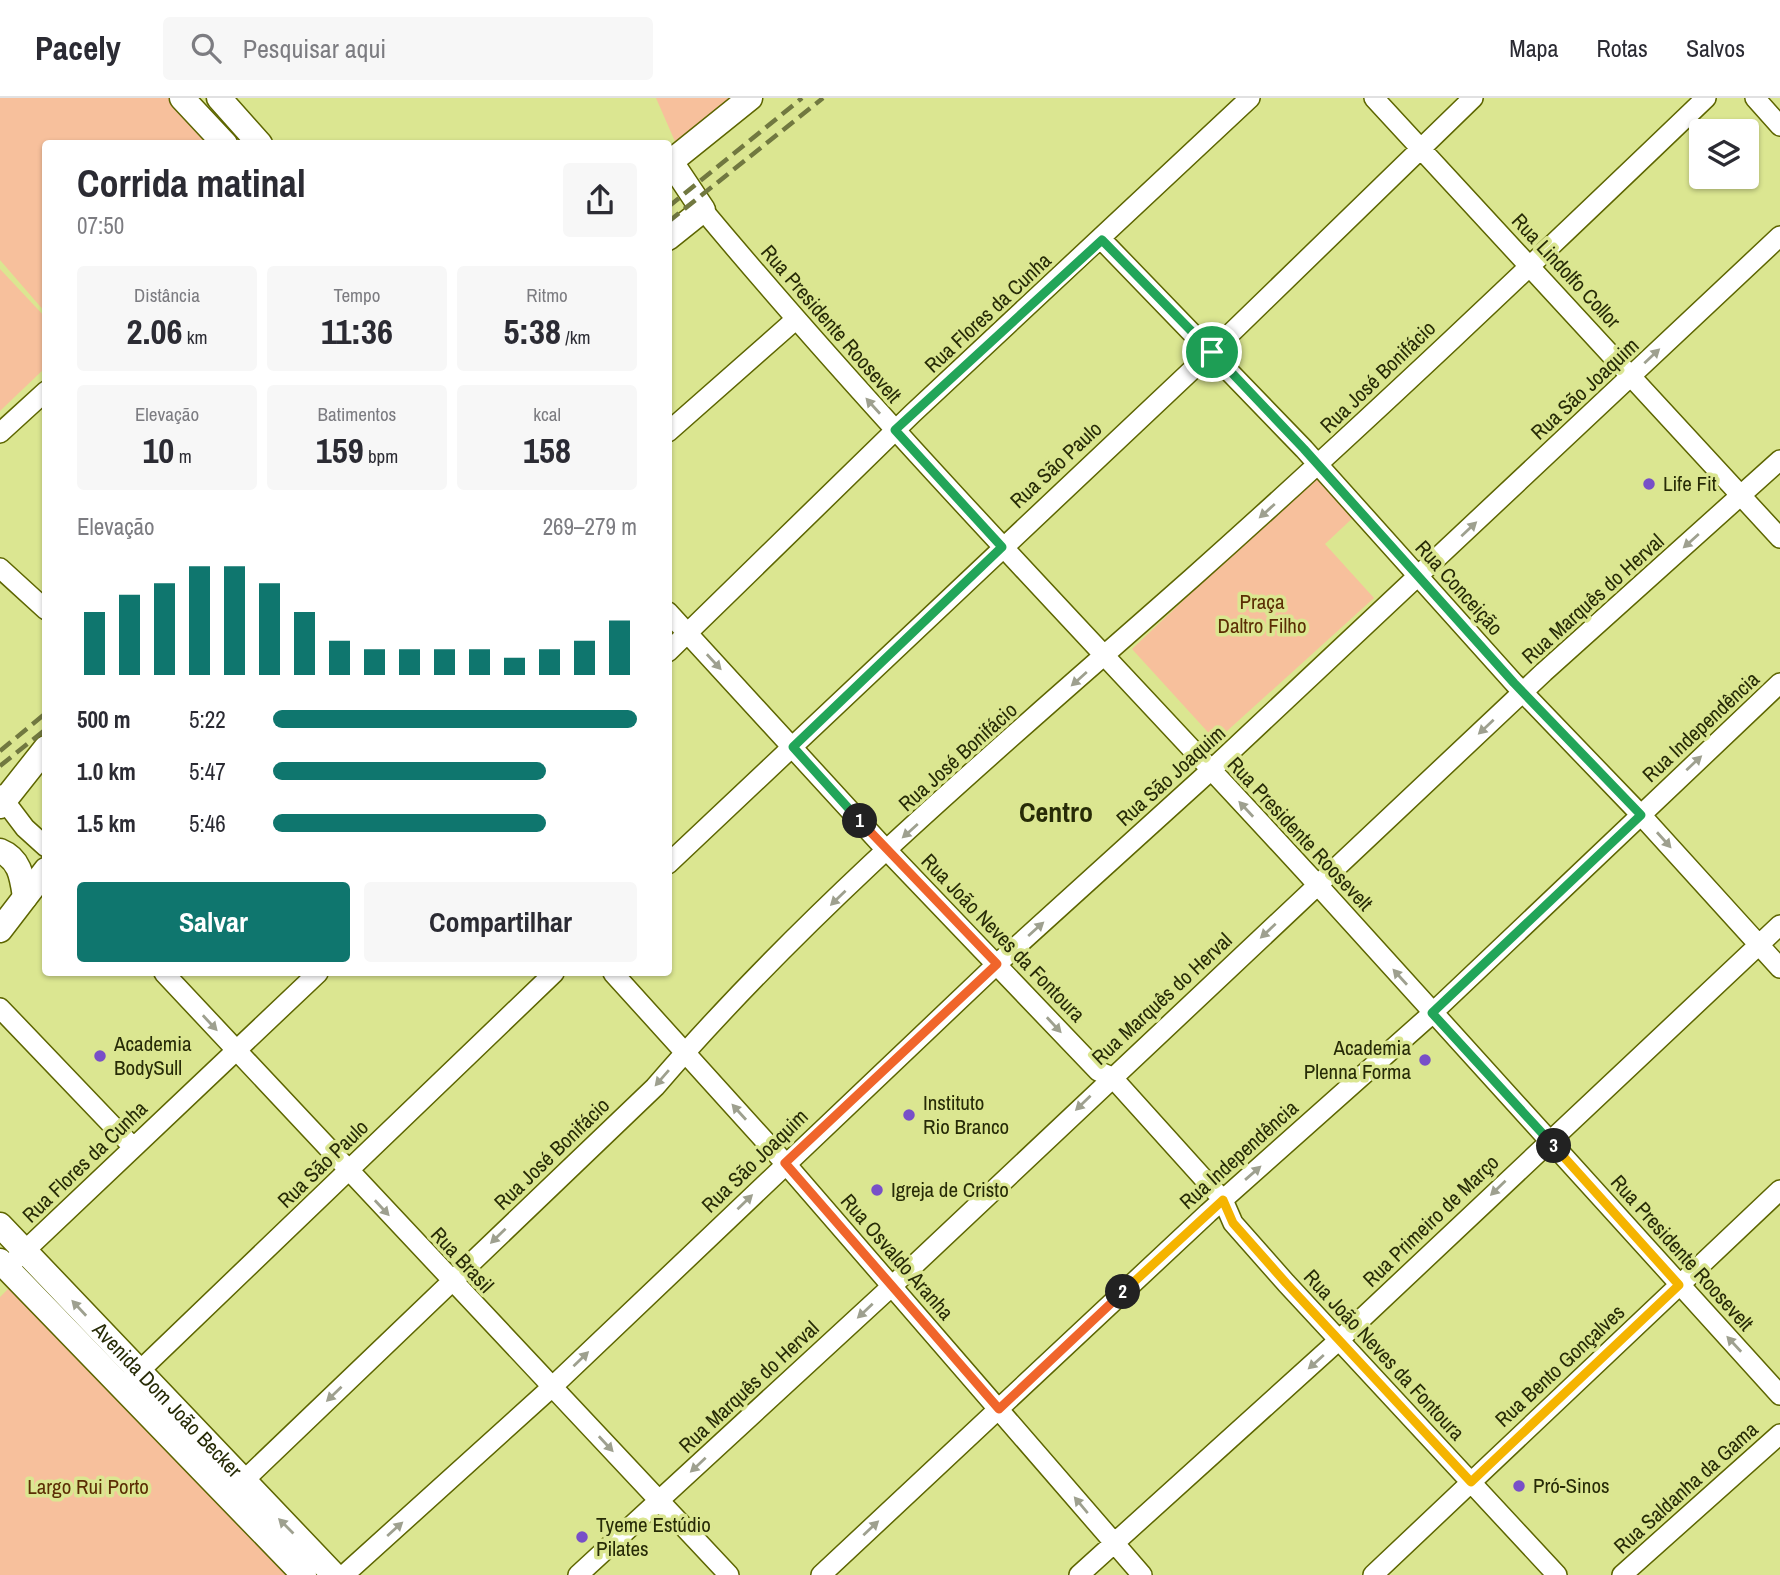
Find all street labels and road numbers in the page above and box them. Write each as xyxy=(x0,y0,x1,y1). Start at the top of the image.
street label: Rua Lindolfo Collor xyxy=(1505,207,1627,335)
street label: Rua Presidente Roosevelt xyxy=(754,238,908,409)
street label: Rua Flores da Cunha xyxy=(918,246,1058,379)
street label: Rua José Bonifácio xyxy=(1314,314,1442,439)
street label: Rua São Joaquim xyxy=(1524,331,1645,446)
street label: Rua São Paulo xyxy=(1003,415,1108,515)
street label: Rua Marquês do Herval xyxy=(1515,527,1670,670)
street label: Rua Conceição xyxy=(1409,534,1510,641)
street label: Rua Independência xyxy=(1636,664,1766,789)
street label: Rua José Bonifácio xyxy=(892,696,1023,818)
street label: Rua São Joaquim xyxy=(1110,719,1232,833)
street label: Rua Presidente Roosevelt xyxy=(1221,750,1380,917)
street label: Rua João Neves da Fontoura xyxy=(915,847,1092,1029)
street label: Rua Marquês do Herval xyxy=(1085,926,1238,1071)
street label: Rua José Bonifácio xyxy=(488,1091,616,1216)
street label: Rua Independência xyxy=(1173,1093,1305,1216)
street label: Rua Flores da Cunha xyxy=(16,1094,154,1229)
street label: Rua São Joaquim xyxy=(695,1102,814,1219)
street label: Rua São Paulo xyxy=(271,1113,374,1214)
street label: Rua Primeiro de Março xyxy=(1356,1148,1505,1293)
street label: Rua Presidente Roosevelt xyxy=(1604,1168,1761,1337)
street label: Rua Osvaldo Aranha xyxy=(834,1187,961,1326)
street label: Rua Brasil xyxy=(424,1220,500,1299)
street label: Rua João Neves da Fontoura xyxy=(1297,1263,1472,1447)
street label: Rua Bento Gonçalves xyxy=(1489,1298,1631,1433)
street label: Rua Marquês do Herval xyxy=(672,1314,825,1459)
street label: Avenida Dom João Becker xyxy=(86,1315,249,1484)
street label: Rua Saldanha da Gama xyxy=(1607,1415,1764,1560)

